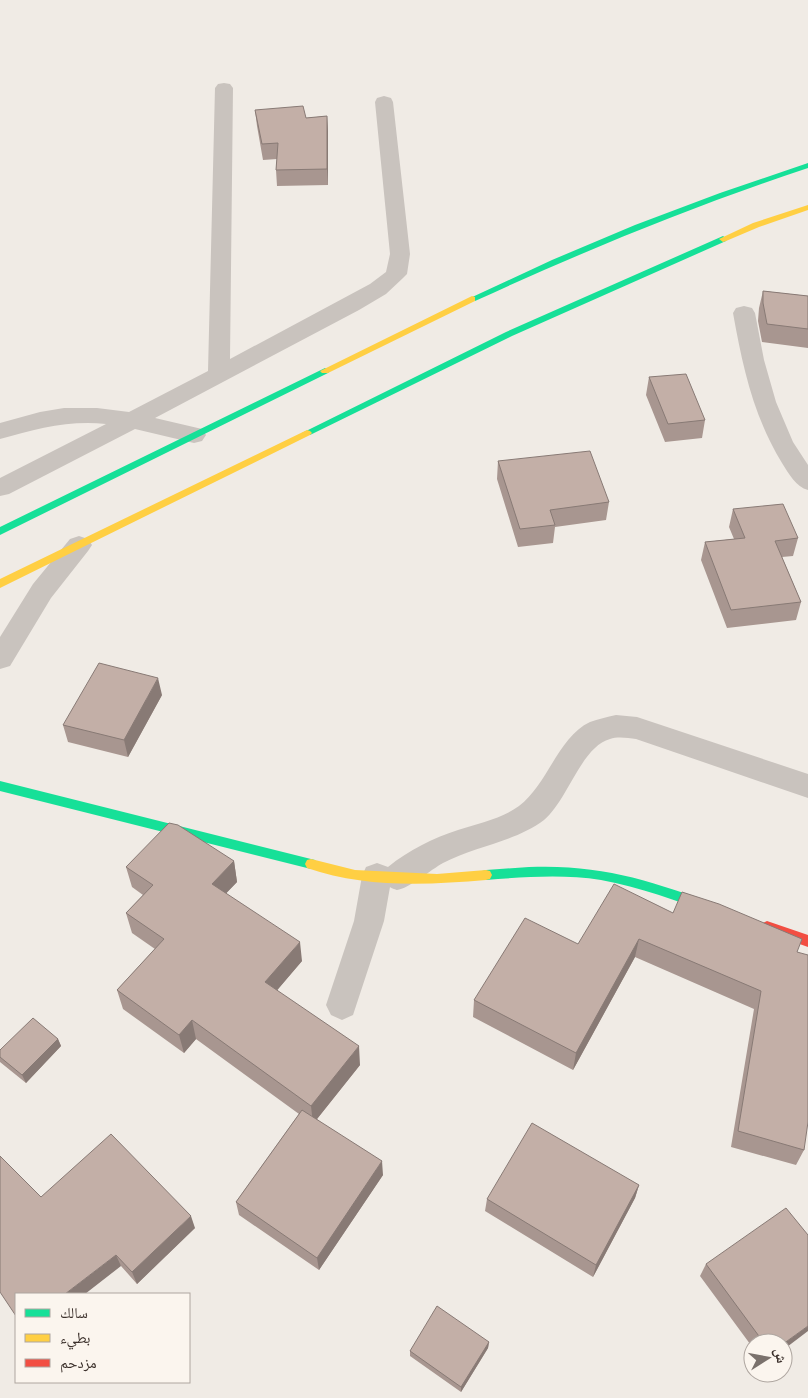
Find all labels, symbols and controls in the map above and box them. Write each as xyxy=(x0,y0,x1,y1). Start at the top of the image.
legend xyxy=(15,1293,190,1383)
text: سالك xyxy=(60,1304,88,1321)
text: بطيء xyxy=(60,1329,90,1350)
north arrow xyxy=(743,1333,793,1383)
text: ش xyxy=(771,1347,790,1365)
text: مزدحم xyxy=(60,1354,97,1373)

